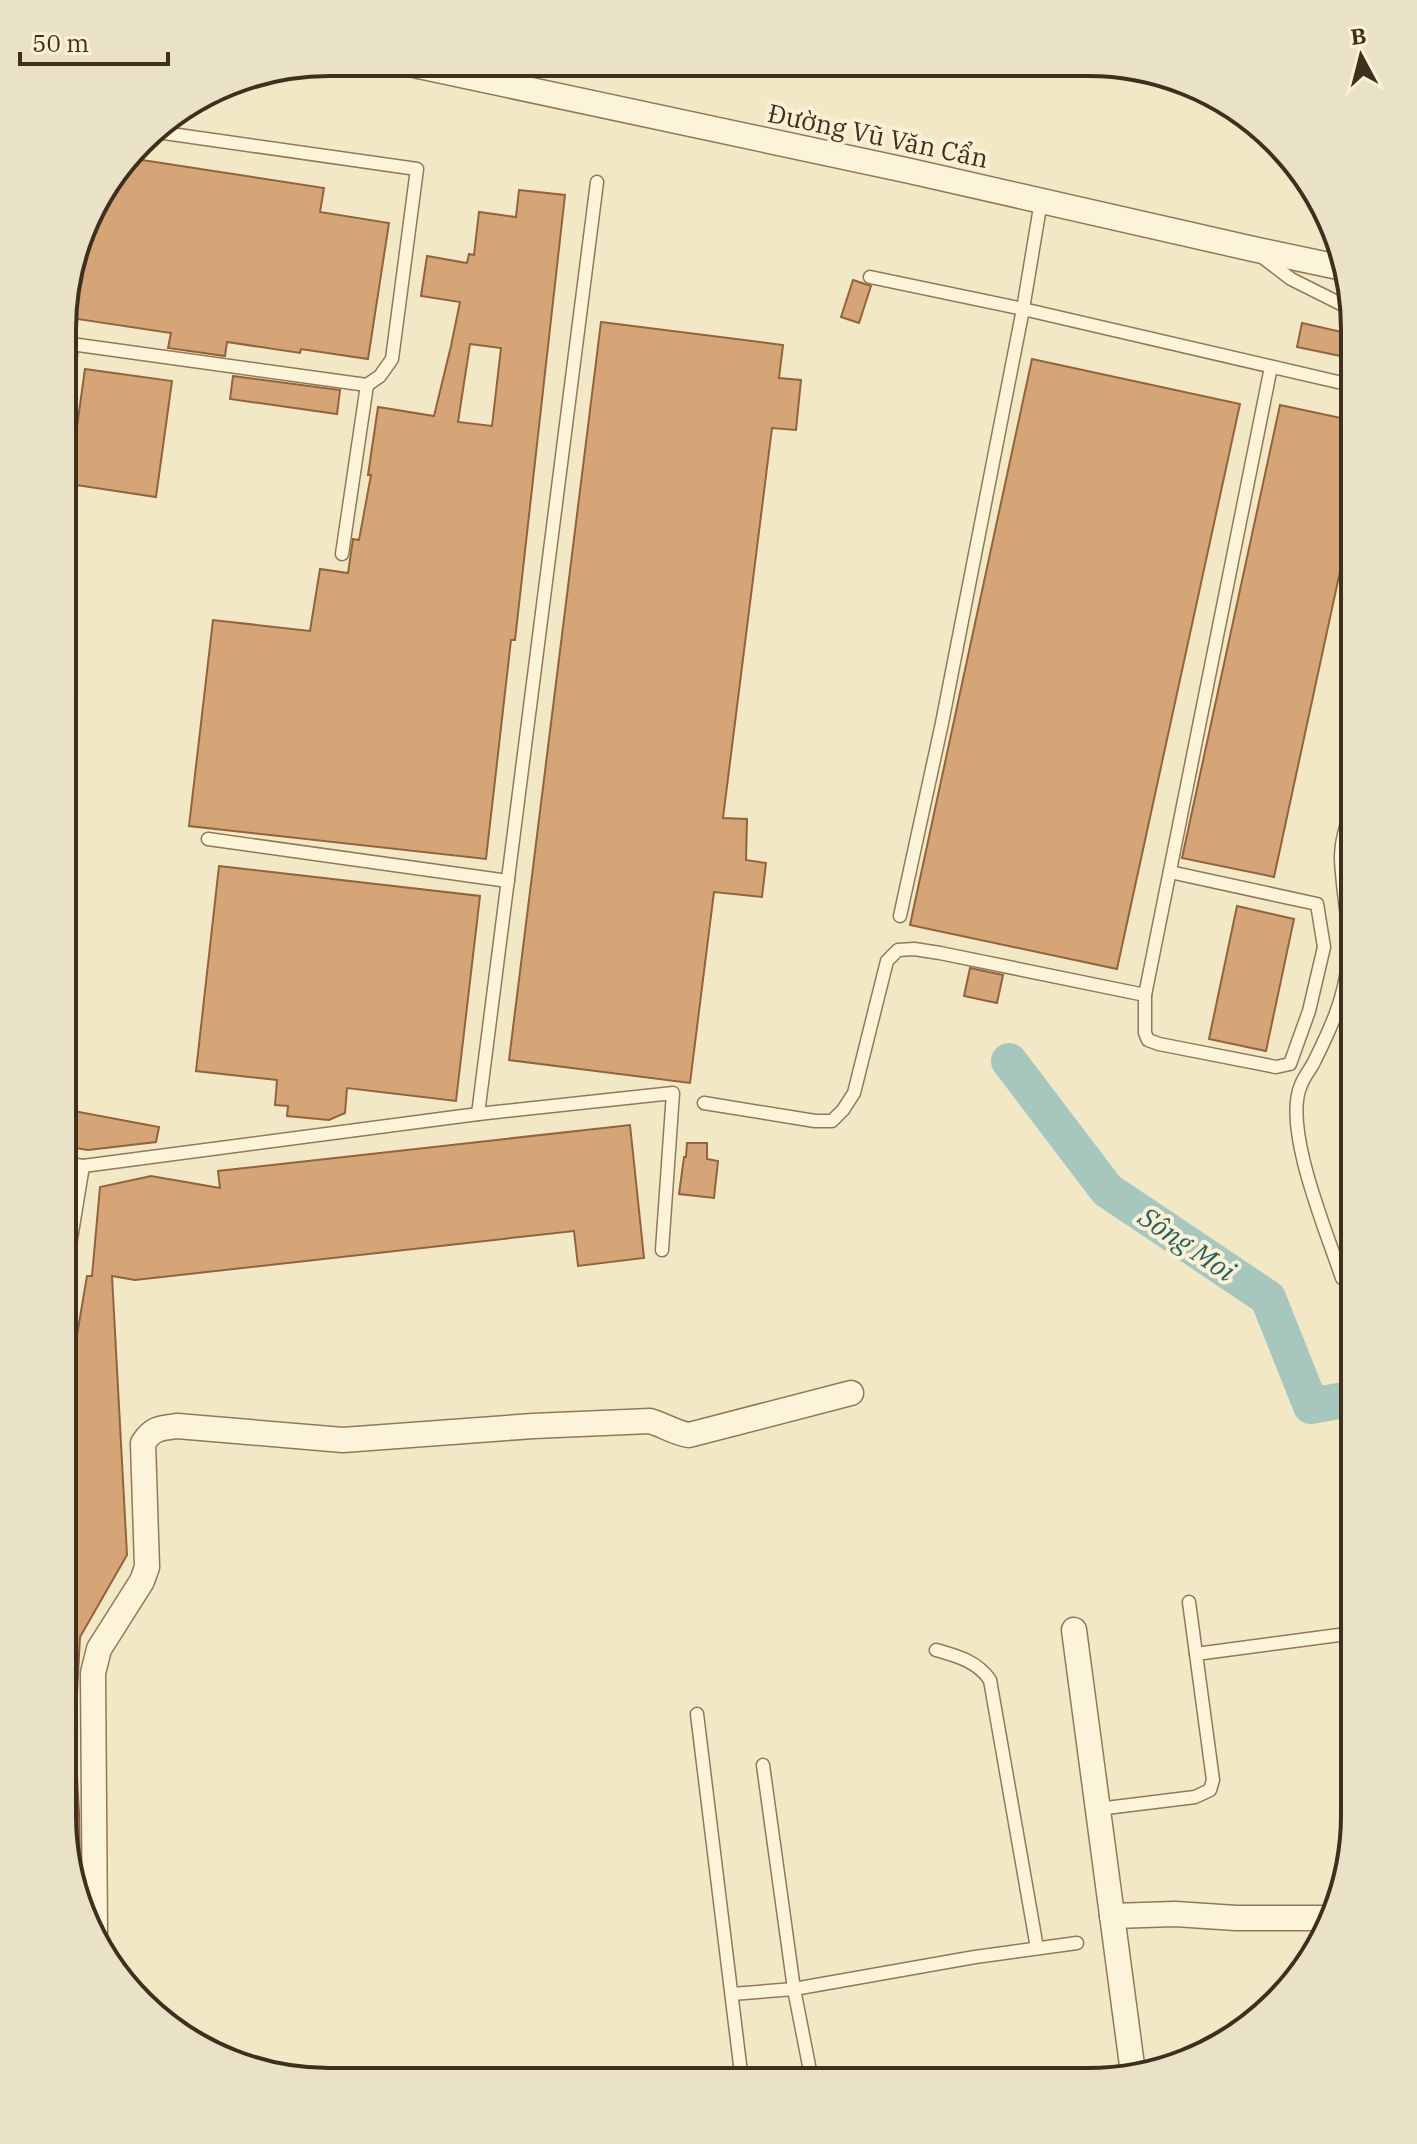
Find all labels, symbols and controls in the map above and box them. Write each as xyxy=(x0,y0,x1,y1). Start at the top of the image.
scale bar xyxy=(20,16,168,66)
north arrow xyxy=(1321,16,1401,96)
text: B xyxy=(1349,20,1368,51)
text: 50 m xyxy=(32,27,89,59)
street label: Đường Vũ Văn Cẩn xyxy=(765,95,992,175)
water label: Sông Moi xyxy=(1131,1197,1243,1290)

